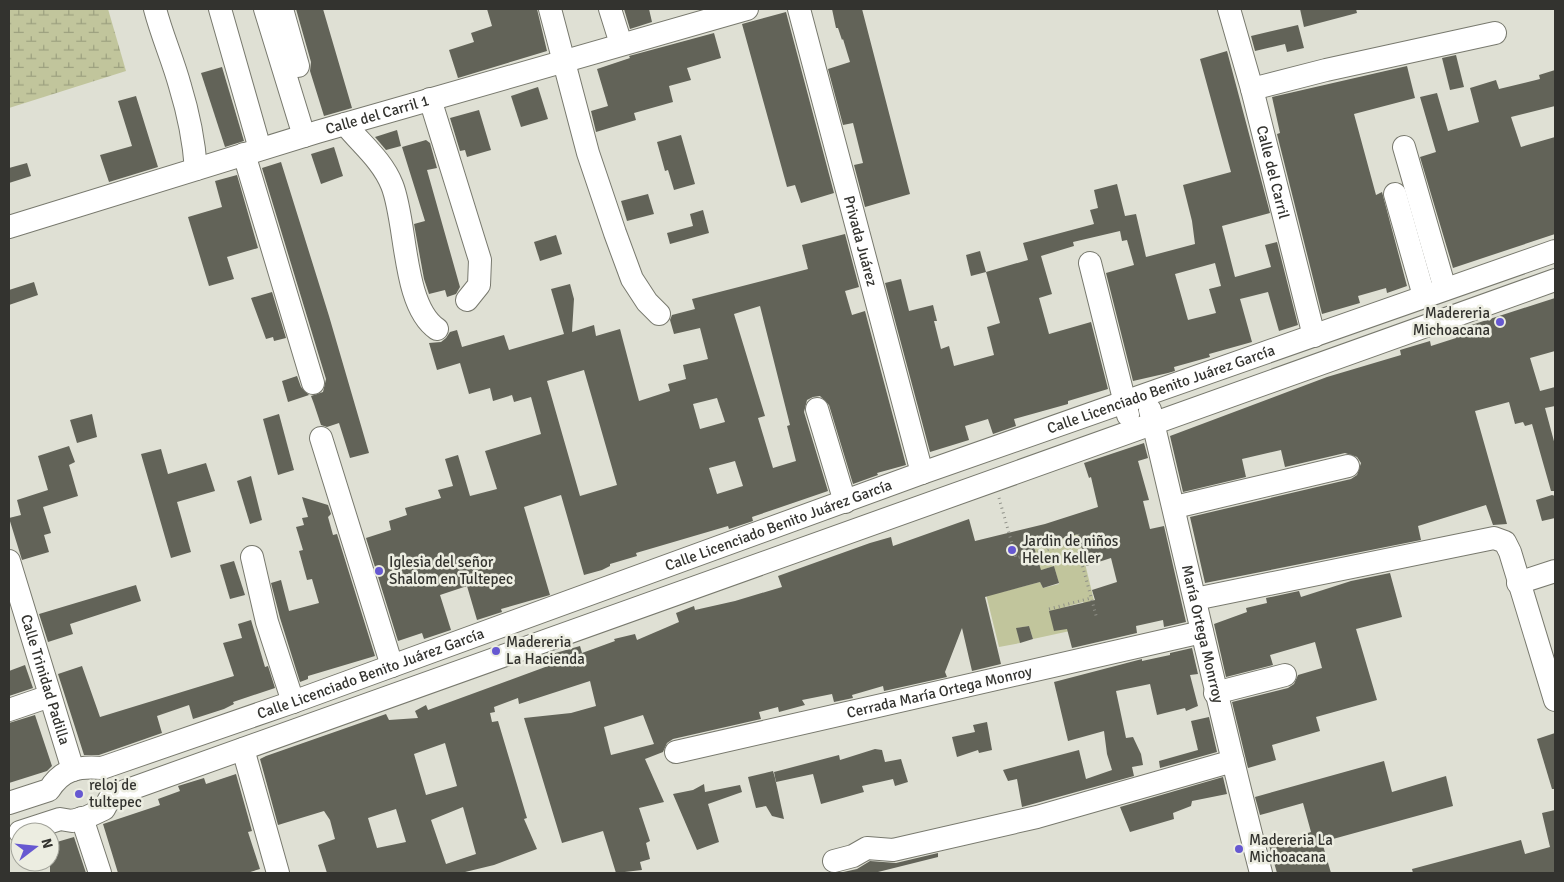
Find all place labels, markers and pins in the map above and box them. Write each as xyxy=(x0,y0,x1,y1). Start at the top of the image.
place label: Madereria Michoacana xyxy=(1413,304,1490,339)
marker: Madereria Michoacana xyxy=(1494,316,1506,328)
place label: Jardin de niños Helen Keller xyxy=(1022,532,1119,567)
marker: Jardin de niños Helen Keller xyxy=(1006,544,1018,556)
place label: Iglesia del señor Shalom en Tultepec xyxy=(389,553,513,588)
marker: Iglesia del señor Shalom en Tultepec xyxy=(373,565,385,577)
place label: Madereria La Hacienda xyxy=(506,633,585,668)
marker: Madereria La Hacienda xyxy=(490,645,502,657)
place label: reloj de tultepec xyxy=(89,776,142,811)
marker: reloj de tultepec xyxy=(73,788,85,800)
place label: Madereria La Michoacana xyxy=(1249,831,1333,866)
marker: Madereria La Michoacana xyxy=(1233,843,1245,855)

